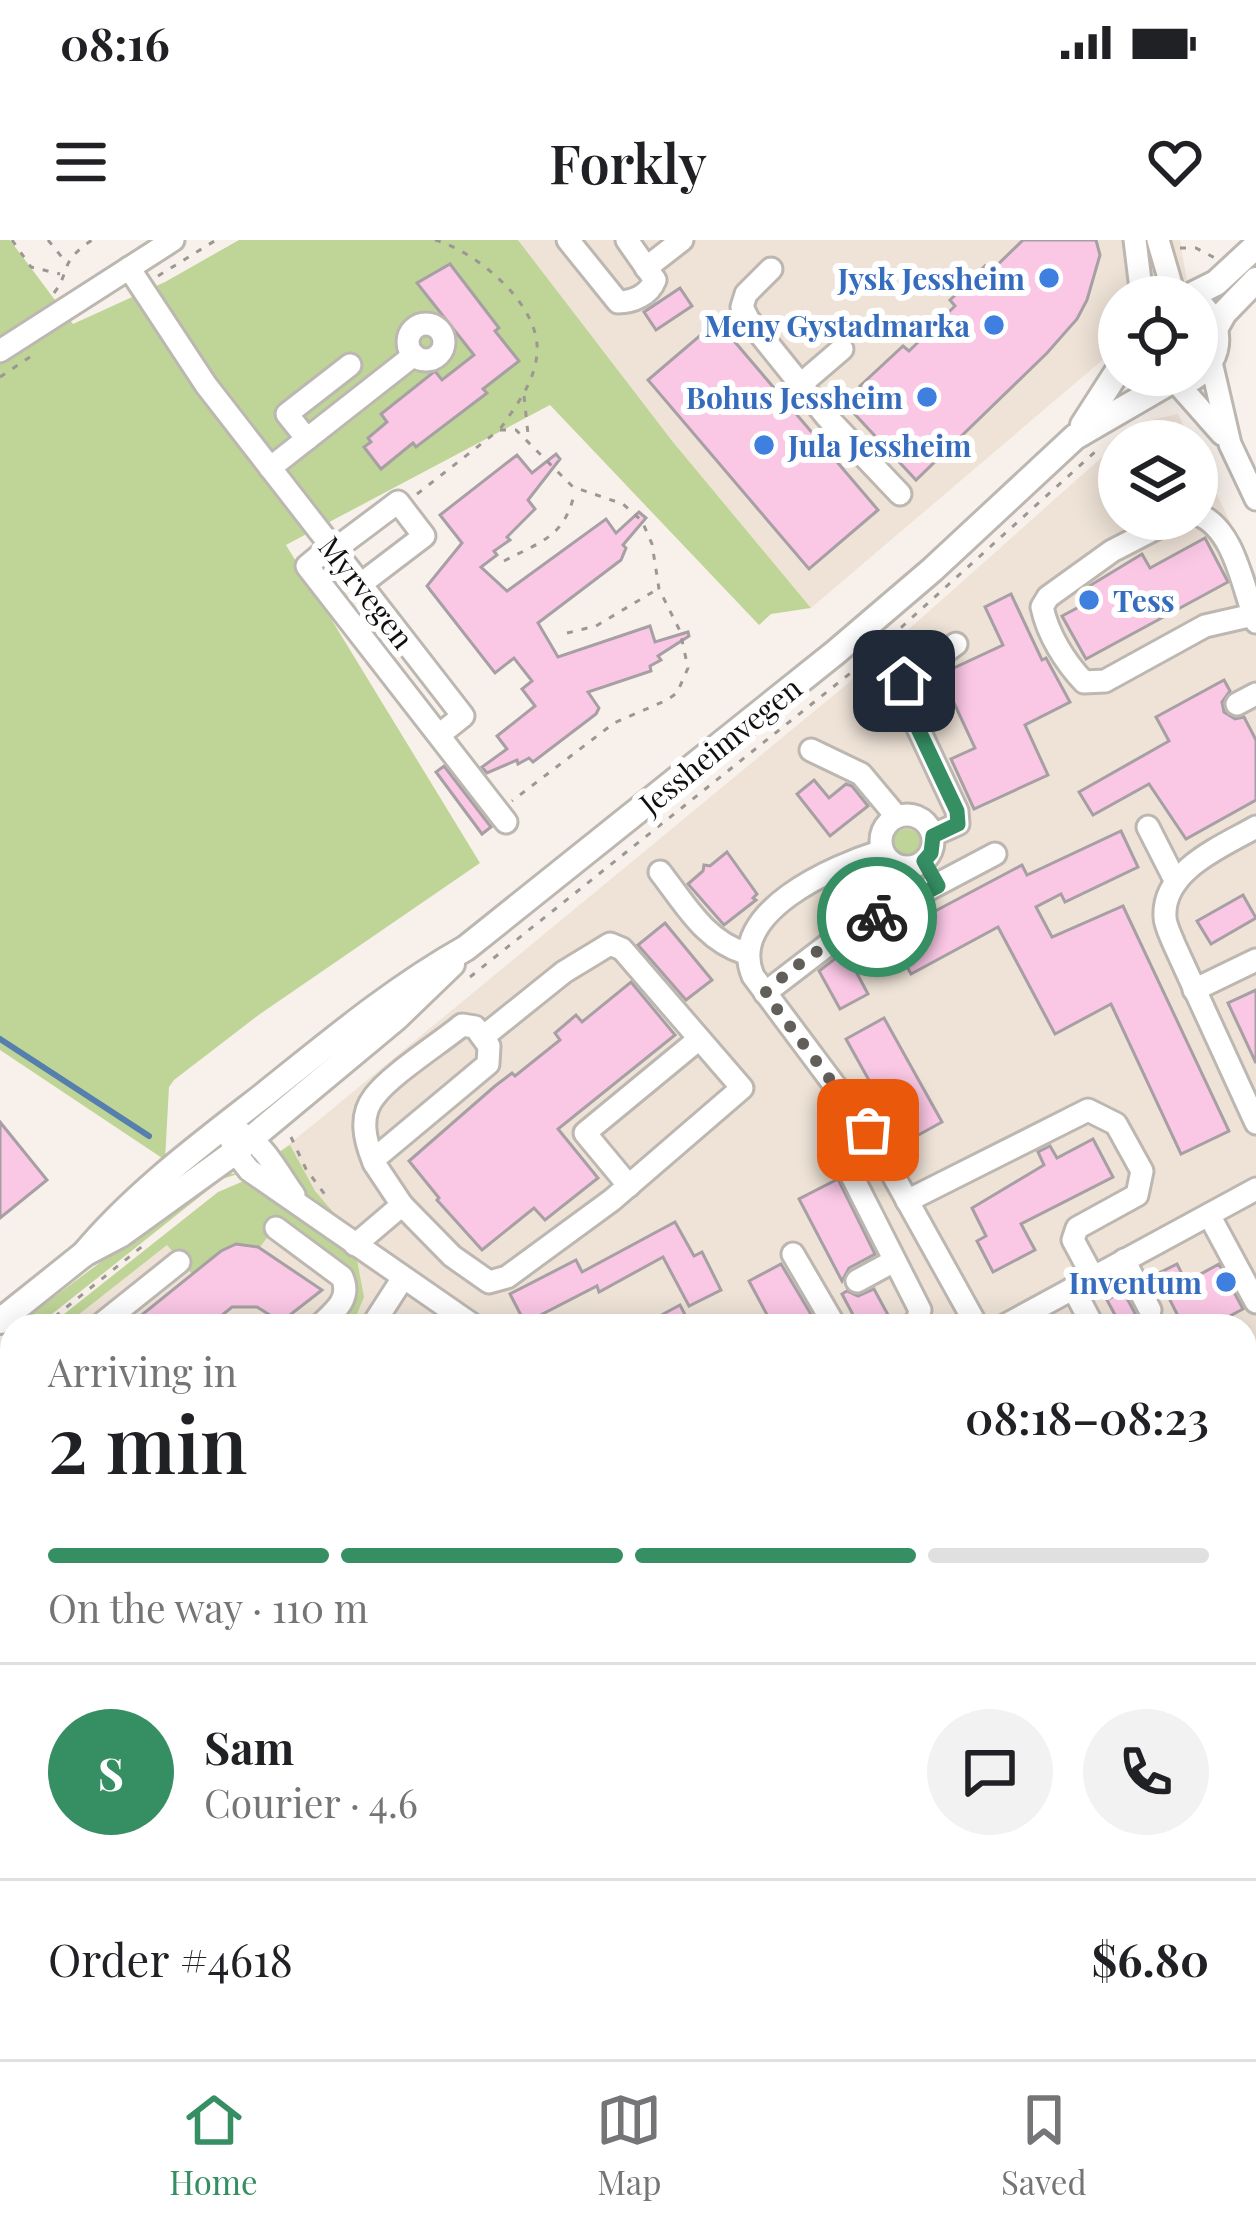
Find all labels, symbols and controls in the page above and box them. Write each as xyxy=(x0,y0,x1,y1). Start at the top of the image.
text: 08:16 xyxy=(60,12,170,72)
text: Forkly xyxy=(549,126,707,198)
icon: menu xyxy=(48,129,114,195)
icon: heart xyxy=(1142,129,1208,195)
place label: Jysk Jessheim xyxy=(837,258,1025,298)
marker: Jysk Jessheim xyxy=(1036,265,1062,291)
map controls xyxy=(1098,276,1218,540)
button: locate xyxy=(1098,276,1218,396)
place label: Meny Gystadmarka xyxy=(704,305,970,345)
marker: Meny Gystadmarka xyxy=(981,312,1007,338)
place label: Bohus Jessheim xyxy=(686,377,903,417)
marker: Bohus Jessheim xyxy=(914,384,940,410)
button: layers xyxy=(1098,420,1218,540)
place label: Jula Jessheim xyxy=(787,425,972,465)
marker: Jula Jessheim xyxy=(751,432,777,458)
street label: Myrvegen xyxy=(310,528,424,657)
place label: Tess xyxy=(1113,580,1175,620)
marker: Tess xyxy=(1076,587,1102,613)
pin xyxy=(853,630,955,732)
icon: home xyxy=(871,648,937,714)
street label: Jessheimvegen xyxy=(630,667,809,823)
courier xyxy=(817,857,937,977)
icon: bike xyxy=(844,884,910,950)
pin xyxy=(817,1079,919,1181)
icon: bag xyxy=(835,1097,901,1163)
place label: Inventum xyxy=(1069,1262,1202,1302)
marker: Inventum xyxy=(1213,1269,1239,1295)
text: Arriving in xyxy=(48,1345,237,1397)
text: 08:18–08:23 xyxy=(965,1386,1209,1446)
text: 2 min xyxy=(48,1390,247,1494)
text: On the way · 110 m xyxy=(48,1581,369,1633)
button: chat xyxy=(927,1709,1053,1835)
button: phone xyxy=(1083,1709,1209,1835)
text: Sam xyxy=(204,1716,294,1776)
text: S xyxy=(98,1742,124,1802)
text: Courier · 4.6 xyxy=(204,1776,418,1828)
text: Order #4618 xyxy=(48,1928,293,1988)
text: $6.80 xyxy=(1092,1928,1209,1988)
tab: Home xyxy=(169,2087,258,2203)
tab: Map xyxy=(596,2087,662,2203)
tab: Saved xyxy=(1001,2087,1087,2203)

